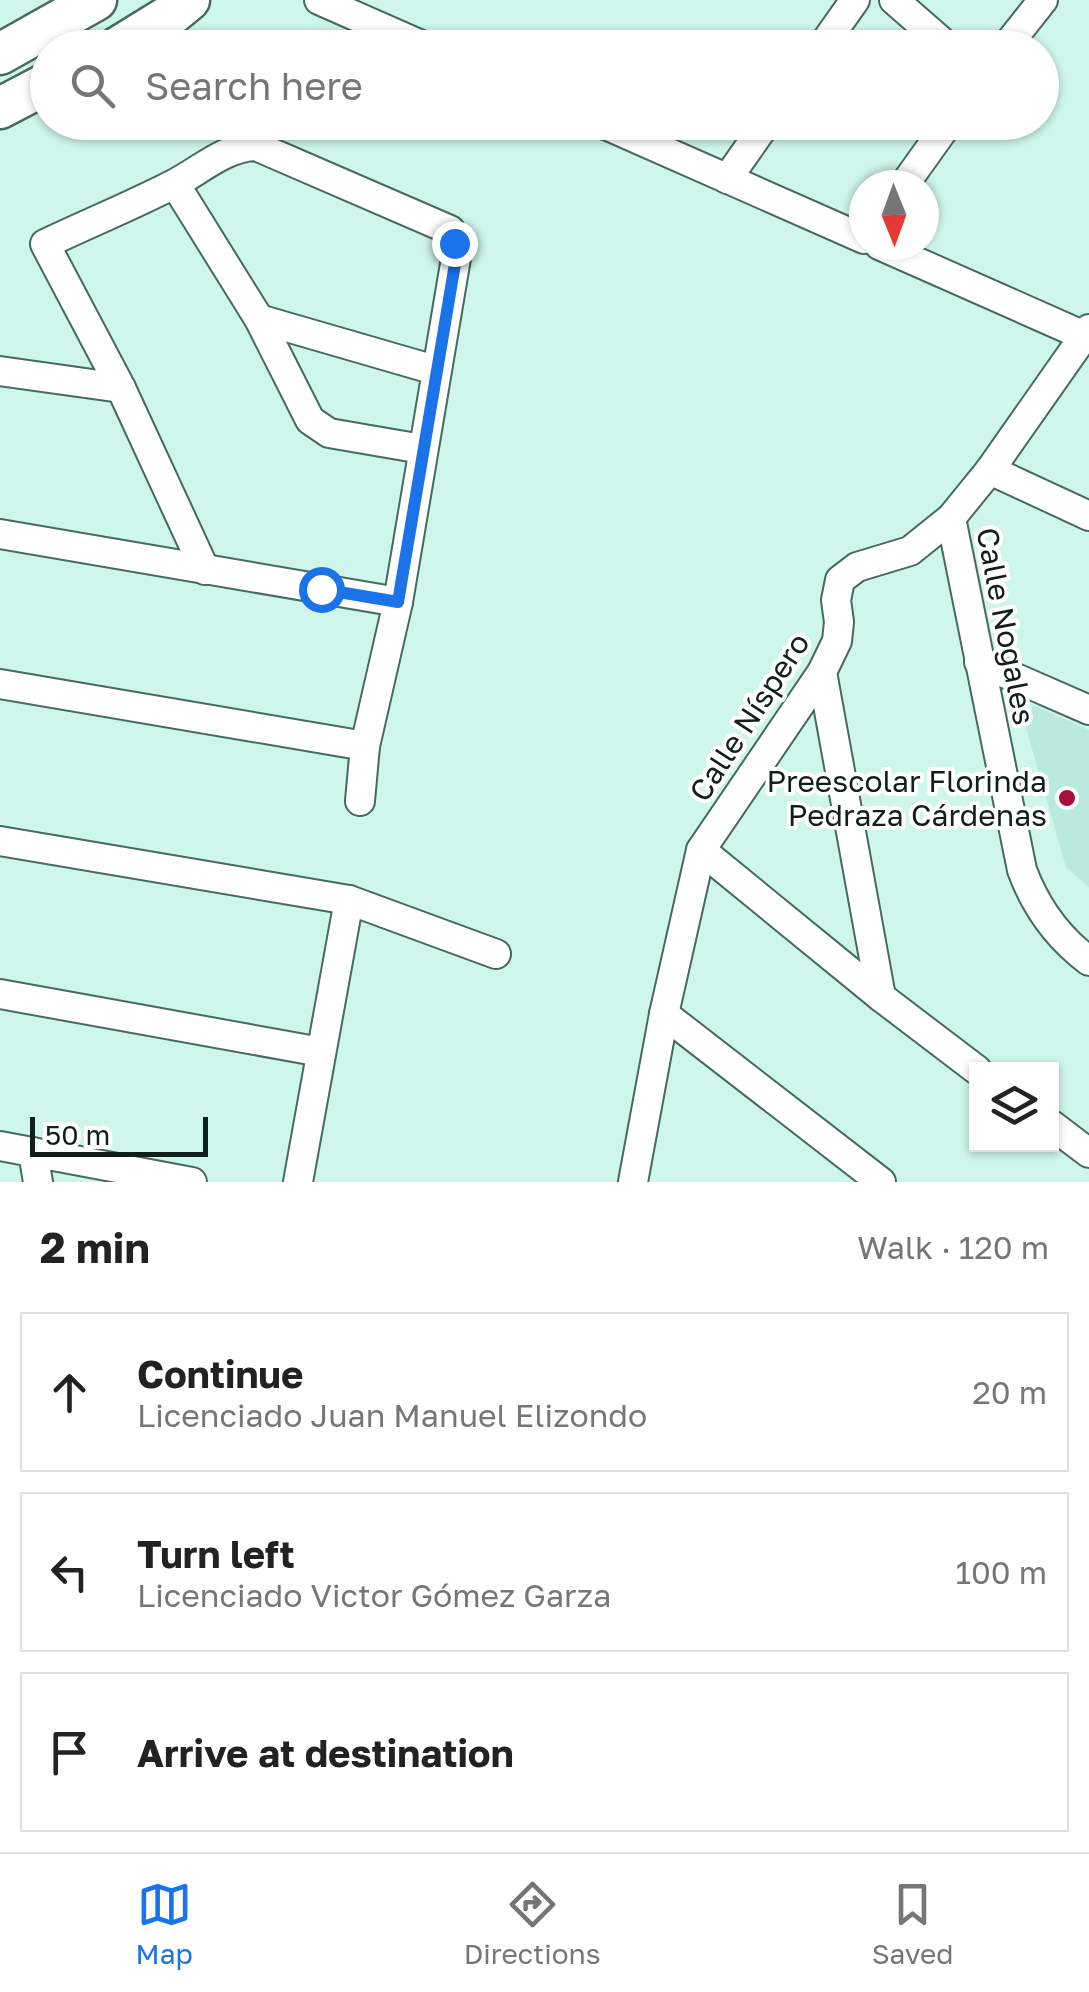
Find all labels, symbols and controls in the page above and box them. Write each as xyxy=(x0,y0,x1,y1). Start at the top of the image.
search box xyxy=(30,30,1059,140)
icon: search xyxy=(65,58,120,113)
text: Search here xyxy=(145,63,363,108)
north arrow xyxy=(849,170,939,260)
route end xyxy=(432,221,478,267)
street label: Calle Nogales xyxy=(969,524,1043,728)
route start xyxy=(299,567,345,613)
street label: Calle Níspero xyxy=(681,626,817,808)
place label: Preescolar Florinda Pedraza Cárdenas xyxy=(766,763,1047,833)
marker: Preescolar Florinda Pedraza Cárdenas xyxy=(1056,787,1078,809)
map controls xyxy=(969,1062,1059,1152)
button: layers xyxy=(969,1062,1059,1152)
scale bar xyxy=(30,1112,208,1156)
text: 50 m xyxy=(45,1118,110,1151)
text: 2 min xyxy=(40,1222,150,1272)
text: Walk · 120 m xyxy=(857,1228,1049,1266)
text: Continue xyxy=(137,1351,303,1396)
icon: ahead xyxy=(42,1365,97,1420)
text: 20 m xyxy=(972,1373,1047,1411)
text: Licenciado Juan Manuel Elizondo xyxy=(137,1396,647,1434)
text: Turn left xyxy=(137,1531,295,1576)
icon: left xyxy=(42,1545,97,1600)
text: 100 m xyxy=(955,1553,1047,1591)
text: Licenciado Victor Gómez Garza xyxy=(137,1576,611,1614)
icon: arrive xyxy=(42,1725,97,1780)
text: Arrive at destination xyxy=(137,1730,514,1775)
tab: Map xyxy=(136,1877,193,1970)
tab: Directions xyxy=(464,1877,601,1970)
tab: Saved xyxy=(872,1877,953,1970)

